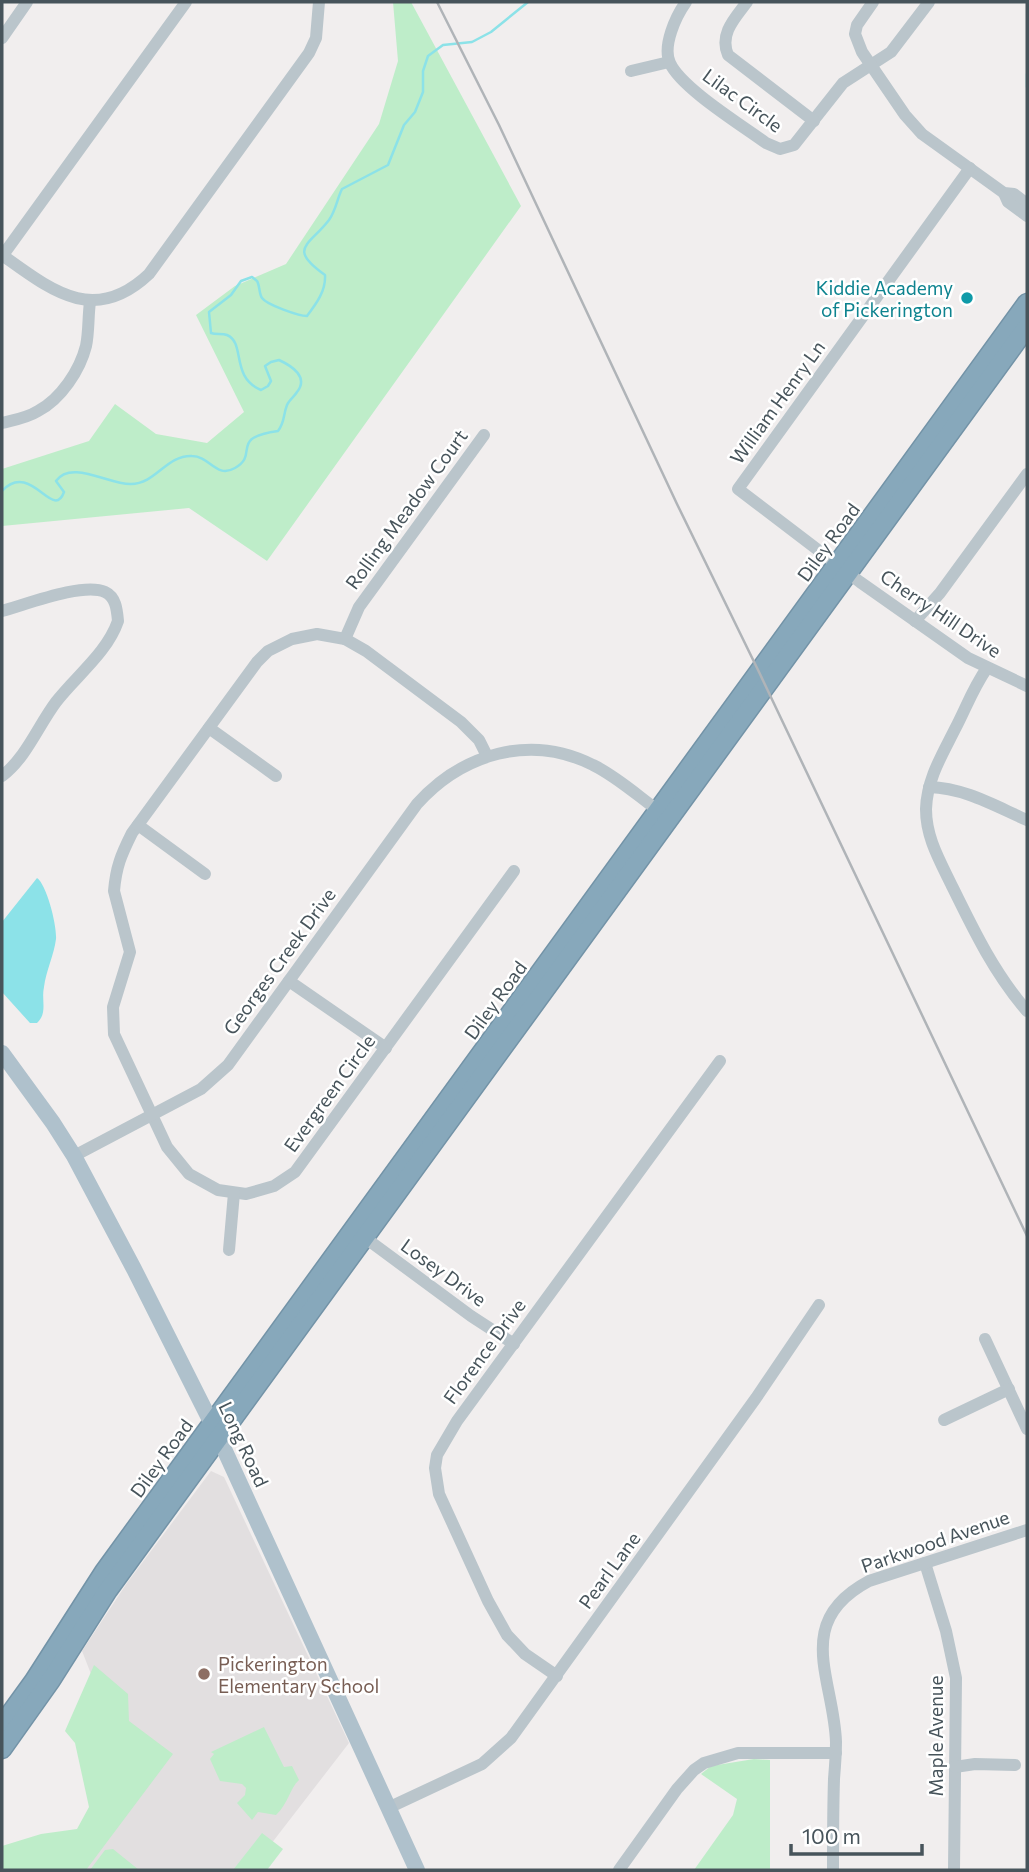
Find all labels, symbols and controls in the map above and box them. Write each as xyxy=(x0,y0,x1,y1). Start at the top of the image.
street label: Lilac Circle xyxy=(699,63,787,137)
place label: Kiddie Academy of Pickerington xyxy=(816,276,953,321)
marker: Kiddie Academy of Pickerington xyxy=(959,290,975,306)
street label: William Henry Ln xyxy=(725,336,829,468)
street label: Rolling Meadow Court xyxy=(340,424,472,593)
street label: Diley Road xyxy=(792,498,864,586)
street label: Cherry Hill Drive xyxy=(876,564,1006,662)
street label: Georges Creek Drive xyxy=(218,883,340,1039)
street label: Diley Road xyxy=(459,956,531,1044)
street label: Evergreen Circle xyxy=(279,1030,379,1156)
street label: Losey Drive xyxy=(397,1233,491,1311)
street label: Florence Drive xyxy=(438,1294,530,1408)
street label: Long Road xyxy=(214,1398,274,1490)
street label: Diley Road xyxy=(125,1414,197,1502)
street label: Parkwood Avenue xyxy=(858,1505,1012,1577)
street label: Pearl Lane xyxy=(573,1527,645,1613)
place label: Pickerington Elementary School xyxy=(218,1652,379,1697)
marker: Pickerington Elementary School xyxy=(196,1666,212,1682)
street label: Maple Avenue xyxy=(924,1675,947,1797)
scale bar xyxy=(791,1812,922,1856)
text: 100 m xyxy=(802,1823,861,1848)

